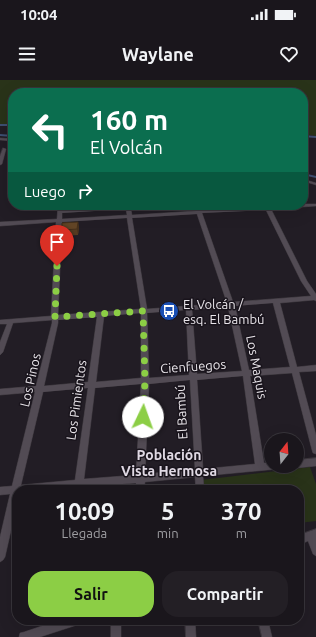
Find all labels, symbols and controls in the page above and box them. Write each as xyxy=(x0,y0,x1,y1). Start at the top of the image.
text: 10:04 xyxy=(20,6,58,23)
icon: menu xyxy=(16,43,38,65)
icon: heart xyxy=(278,43,300,65)
text: Waylane xyxy=(122,44,194,64)
icon: left xyxy=(24,104,76,156)
text: 160 m xyxy=(90,104,168,135)
text: El Volcán xyxy=(90,137,163,157)
icon: right xyxy=(74,180,96,202)
text: Luego xyxy=(24,183,66,200)
pin xyxy=(40,225,74,266)
icon: arrive xyxy=(46,231,68,253)
place label: El Volcán / esq. El Bambú xyxy=(183,297,264,326)
bus stop icon: El Volcán / esq. El Bambú xyxy=(158,300,180,322)
street label: Los Maquis xyxy=(244,334,270,400)
street label: Los Pinos xyxy=(17,352,43,408)
street label: Cienfuegos xyxy=(160,357,227,375)
street label: Los Pimientos xyxy=(63,359,89,441)
street label: El Bambú xyxy=(173,384,189,440)
position arrow xyxy=(122,396,164,438)
north arrow xyxy=(264,433,304,473)
map controls xyxy=(264,433,304,473)
district label: Población Vista Hermosa xyxy=(121,447,217,479)
text: 10:09 xyxy=(54,498,114,525)
text: 5 xyxy=(161,498,174,525)
text: 370 xyxy=(221,498,262,525)
text: Llegada xyxy=(62,526,107,540)
text: min xyxy=(157,526,179,540)
text: m xyxy=(236,526,247,540)
button: Salir xyxy=(28,571,154,617)
button: Compartir xyxy=(162,571,288,617)

